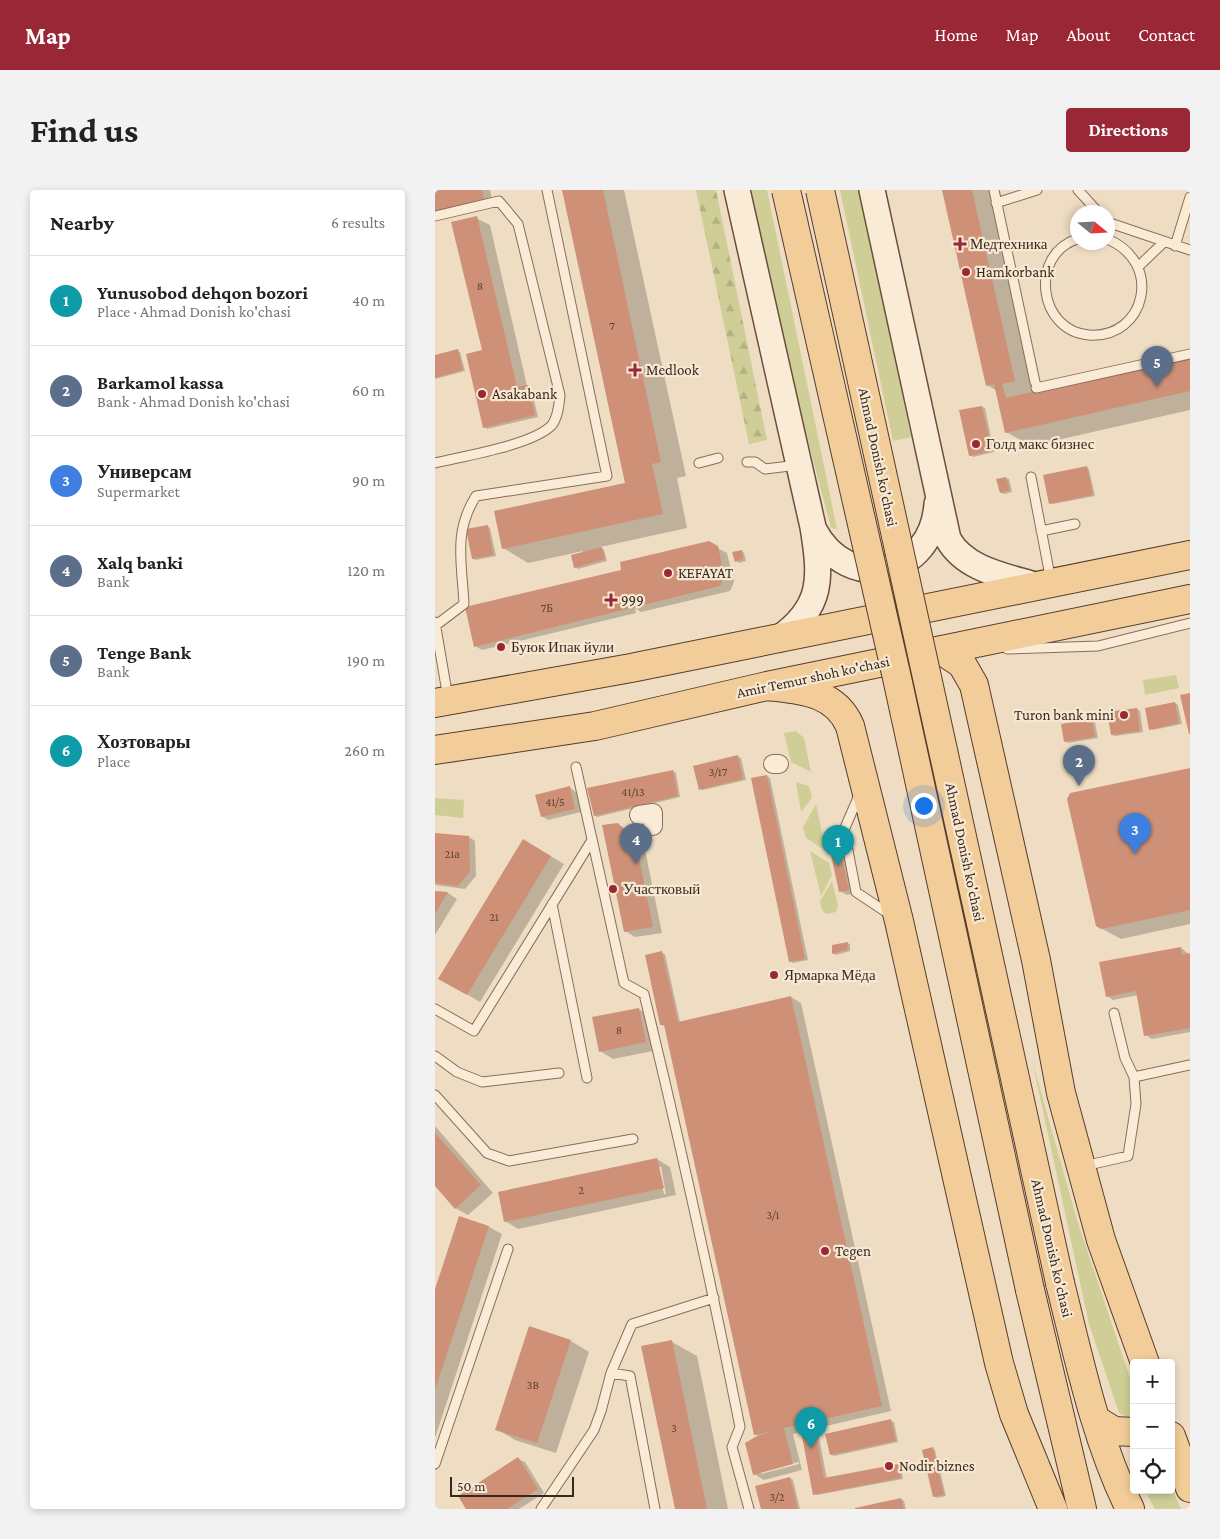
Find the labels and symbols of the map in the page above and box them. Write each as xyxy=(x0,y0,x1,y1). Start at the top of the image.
north arrow xyxy=(1070,205,1115,250)
place label: Медтехника xyxy=(970,236,1048,252)
marker: Медтехника xyxy=(954,238,966,250)
place label: Hamkorbank xyxy=(976,264,1055,280)
marker: Hamkorbank xyxy=(960,266,972,278)
house number: 8 xyxy=(477,279,483,293)
house number: 7 xyxy=(609,319,615,333)
pin: 5 xyxy=(1141,346,1173,387)
place label: Medlook xyxy=(646,362,700,378)
marker: Medlook xyxy=(628,363,642,377)
place label: Asakabank xyxy=(492,386,558,402)
street label: Ahmad Donish ko'chasi xyxy=(855,386,901,528)
marker: Asakabank xyxy=(476,388,488,400)
place label: Голд макс бизнес xyxy=(986,436,1095,452)
marker: Голд макс бизнес xyxy=(970,438,982,450)
place label: KEFAYAT xyxy=(678,565,733,581)
marker: KEFAYAT xyxy=(662,567,674,579)
place label: 999 xyxy=(621,592,644,608)
marker: 999 xyxy=(605,594,617,606)
house number: 7Б xyxy=(541,601,553,615)
place label: Буюк Ипак йули xyxy=(511,639,614,655)
marker: Буюк Ипак йули xyxy=(495,641,507,653)
street label: Amir Temur shoh ko'chasi xyxy=(735,653,891,701)
place label: Turon bank mini xyxy=(1014,707,1114,723)
marker: Turon bank mini xyxy=(1118,709,1130,721)
pin: 2 xyxy=(1063,745,1095,786)
house number: 3/17 xyxy=(709,765,728,779)
street label: Ahmad Donish ko'chasi xyxy=(942,781,988,923)
house number: 41/13 xyxy=(621,785,645,799)
your location xyxy=(911,793,937,819)
house number: 41/5 xyxy=(545,795,565,809)
pin: 3 xyxy=(1119,813,1151,854)
pin: 4 xyxy=(620,823,652,864)
pin: 1 xyxy=(822,825,854,866)
house number: 21а xyxy=(444,847,460,861)
place label: Участковый xyxy=(623,881,700,897)
marker: Участковый xyxy=(607,883,619,895)
house number: 21 xyxy=(489,910,499,924)
place label: Ярмарка Мёда xyxy=(784,967,876,983)
marker: Ярмарка Мёда xyxy=(768,969,780,981)
house number: 8 xyxy=(616,1023,622,1037)
street label: Ahmad Donish ko'chasi xyxy=(1028,1177,1076,1319)
house number: 2 xyxy=(578,1183,584,1197)
house number: 3/1 xyxy=(766,1208,780,1222)
place label: Tegen xyxy=(835,1243,871,1260)
marker: Tegen xyxy=(819,1245,831,1257)
house number: 3B xyxy=(527,1378,540,1392)
pin: 6 xyxy=(795,1407,827,1448)
house number: 3 xyxy=(671,1421,677,1435)
place label: Nodir biznes xyxy=(899,1458,975,1474)
marker: Nodir biznes xyxy=(883,1460,895,1472)
scale bar xyxy=(450,1474,574,1497)
house number: 3/2 xyxy=(769,1490,785,1504)

